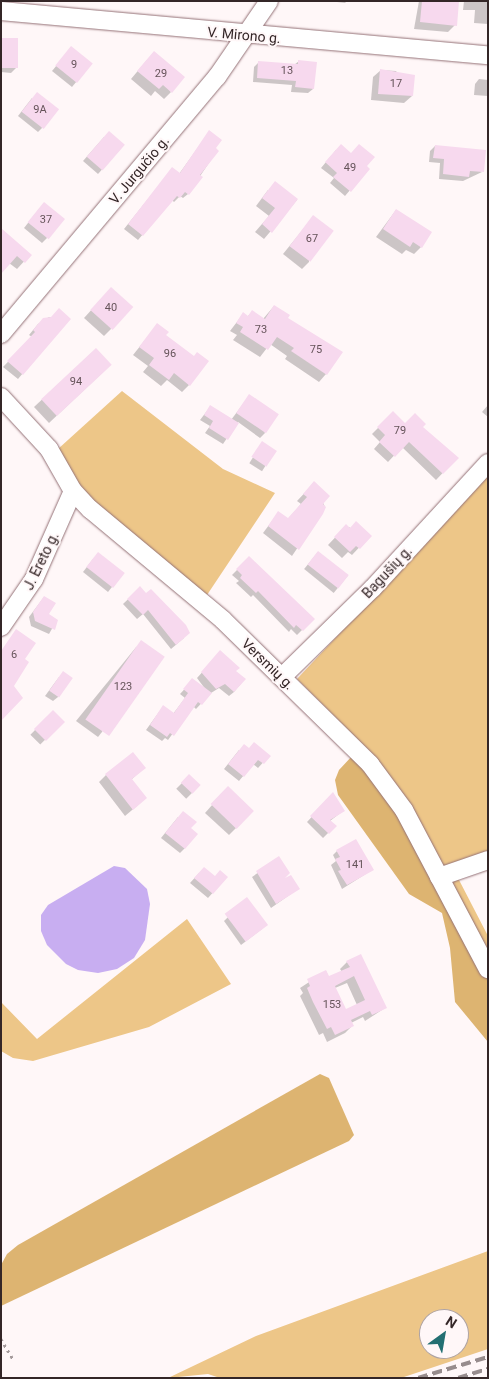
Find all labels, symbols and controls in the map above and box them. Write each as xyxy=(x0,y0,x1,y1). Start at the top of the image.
street label: V. Mirono g. xyxy=(207,23,281,47)
house number: 9 xyxy=(71,58,77,72)
house number: 13 xyxy=(281,64,293,78)
house number: 29 xyxy=(155,67,167,81)
house number: 17 xyxy=(390,77,402,91)
house number: 9A xyxy=(33,103,47,117)
street label: V. Jurgučio g. xyxy=(106,132,172,208)
house number: 49 xyxy=(344,161,356,175)
house number: 37 xyxy=(40,213,52,227)
house number: 67 xyxy=(306,232,318,246)
house number: 40 xyxy=(105,301,117,315)
house number: 73 xyxy=(255,323,267,337)
house number: 75 xyxy=(310,343,322,357)
house number: 96 xyxy=(164,347,176,361)
house number: 94 xyxy=(70,375,82,389)
house number: 79 xyxy=(394,424,406,438)
street label: J. Ereto g. xyxy=(20,529,62,593)
street label: Bagušių g. xyxy=(359,542,415,602)
street label: Versmių g. xyxy=(238,635,298,693)
house number: 6 xyxy=(11,648,17,662)
house number: 123 xyxy=(114,680,132,694)
house number: 141 xyxy=(346,858,364,872)
house number: 153 xyxy=(323,998,341,1012)
north arrow xyxy=(419,1309,469,1359)
text: N xyxy=(443,1313,460,1332)

